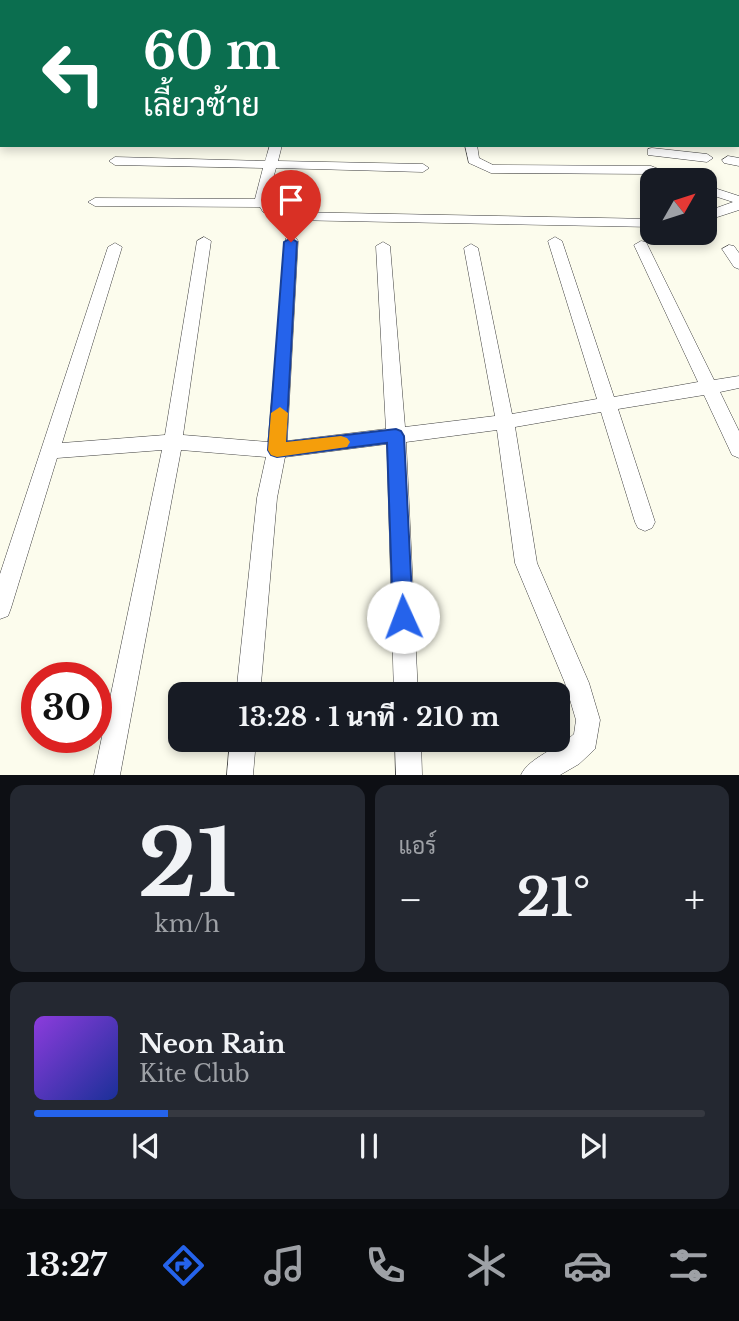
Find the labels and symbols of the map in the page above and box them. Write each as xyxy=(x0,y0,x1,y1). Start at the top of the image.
north arrow xyxy=(640,168,718,245)
pin xyxy=(261,170,321,242)
position arrow xyxy=(366,580,440,654)
speed limit sign: 30 xyxy=(21,662,112,753)

